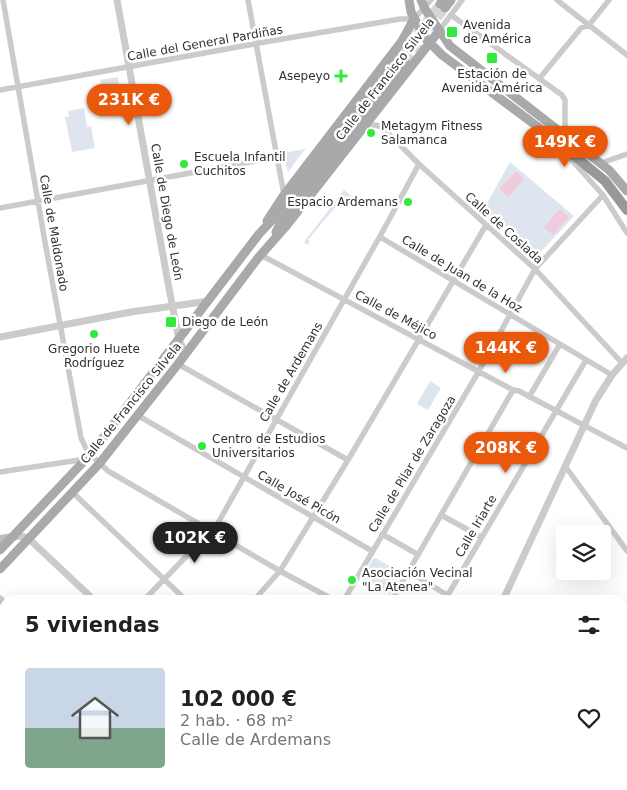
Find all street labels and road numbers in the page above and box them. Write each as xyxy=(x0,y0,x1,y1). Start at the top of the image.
street label: Calle de Francisco Silvela xyxy=(333,15,437,143)
street label: Calle del General Pardiñas xyxy=(126,22,284,64)
street label: Calle de Diego de León xyxy=(148,142,186,282)
street label: Calle de Maldonado xyxy=(37,174,71,292)
street label: Calle de Coslada xyxy=(462,189,546,267)
street label: Calle de Juan de la Hoz xyxy=(399,232,525,316)
street label: Calle de Méjico xyxy=(353,288,439,342)
street label: Calle de Ardemans xyxy=(257,319,325,425)
street label: Calle de Francisco Silvela xyxy=(78,340,184,466)
street label: Calle de Pilar de Zaragoza xyxy=(365,393,459,535)
street label: Calle José Picón xyxy=(255,467,343,527)
street label: Calle Iriarte xyxy=(452,492,500,560)

